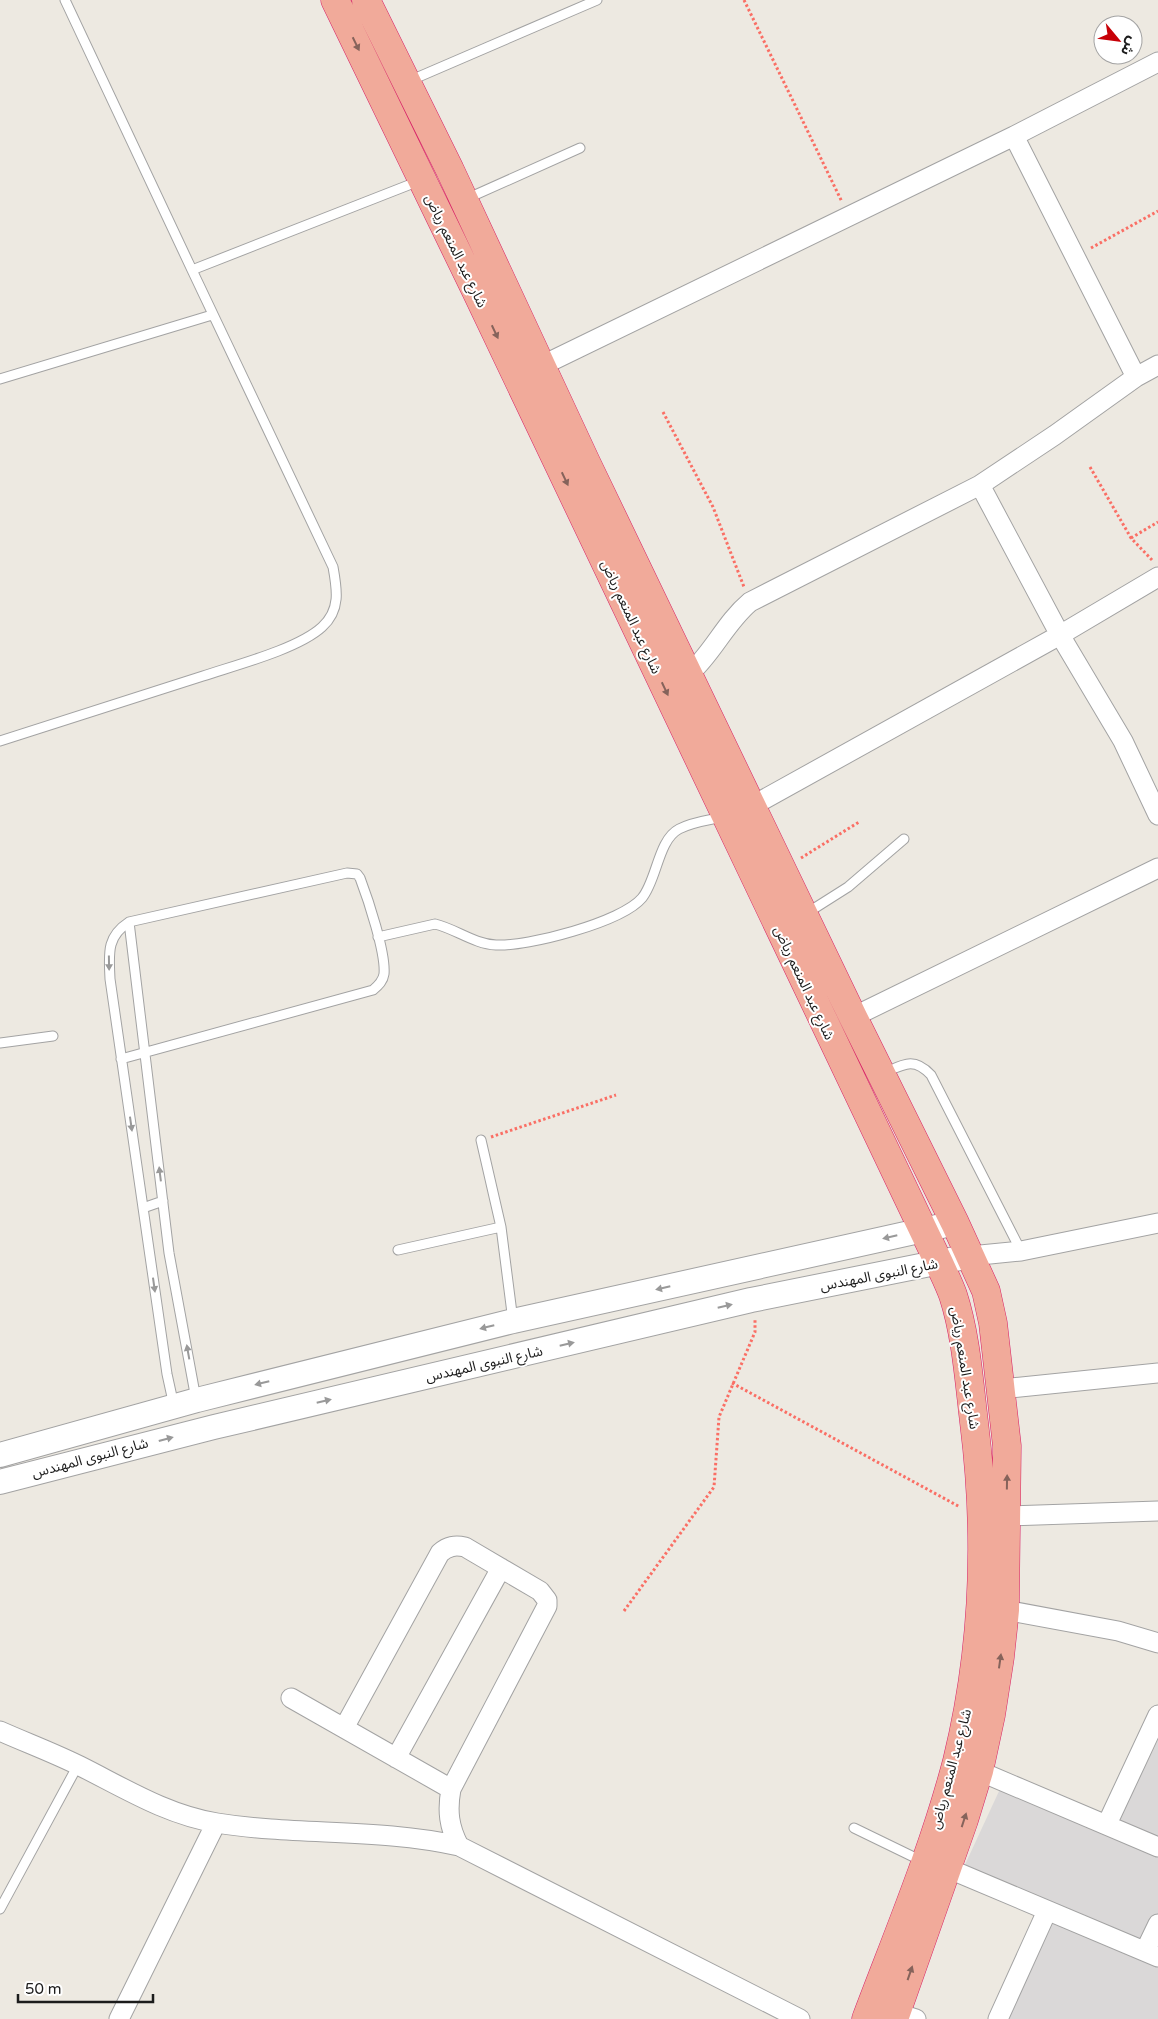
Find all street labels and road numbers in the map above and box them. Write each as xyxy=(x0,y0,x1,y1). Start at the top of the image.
street label: شارع عبد المنعم رياض xyxy=(419,192,491,311)
street label: شارع عبد المنعم رياض xyxy=(595,557,665,678)
street label: شارع عبد المنعم رياض xyxy=(768,923,838,1044)
street label: شارع النبوى المهندس xyxy=(819,1255,940,1297)
street label: شارع عبد المنعم رياض xyxy=(945,1306,983,1431)
street label: شارع النبوى المهندس xyxy=(424,1342,545,1388)
street label: شارع النبوى المهندس xyxy=(30,1434,151,1484)
street label: شارع عبد المنعم رياض xyxy=(927,1707,977,1832)

